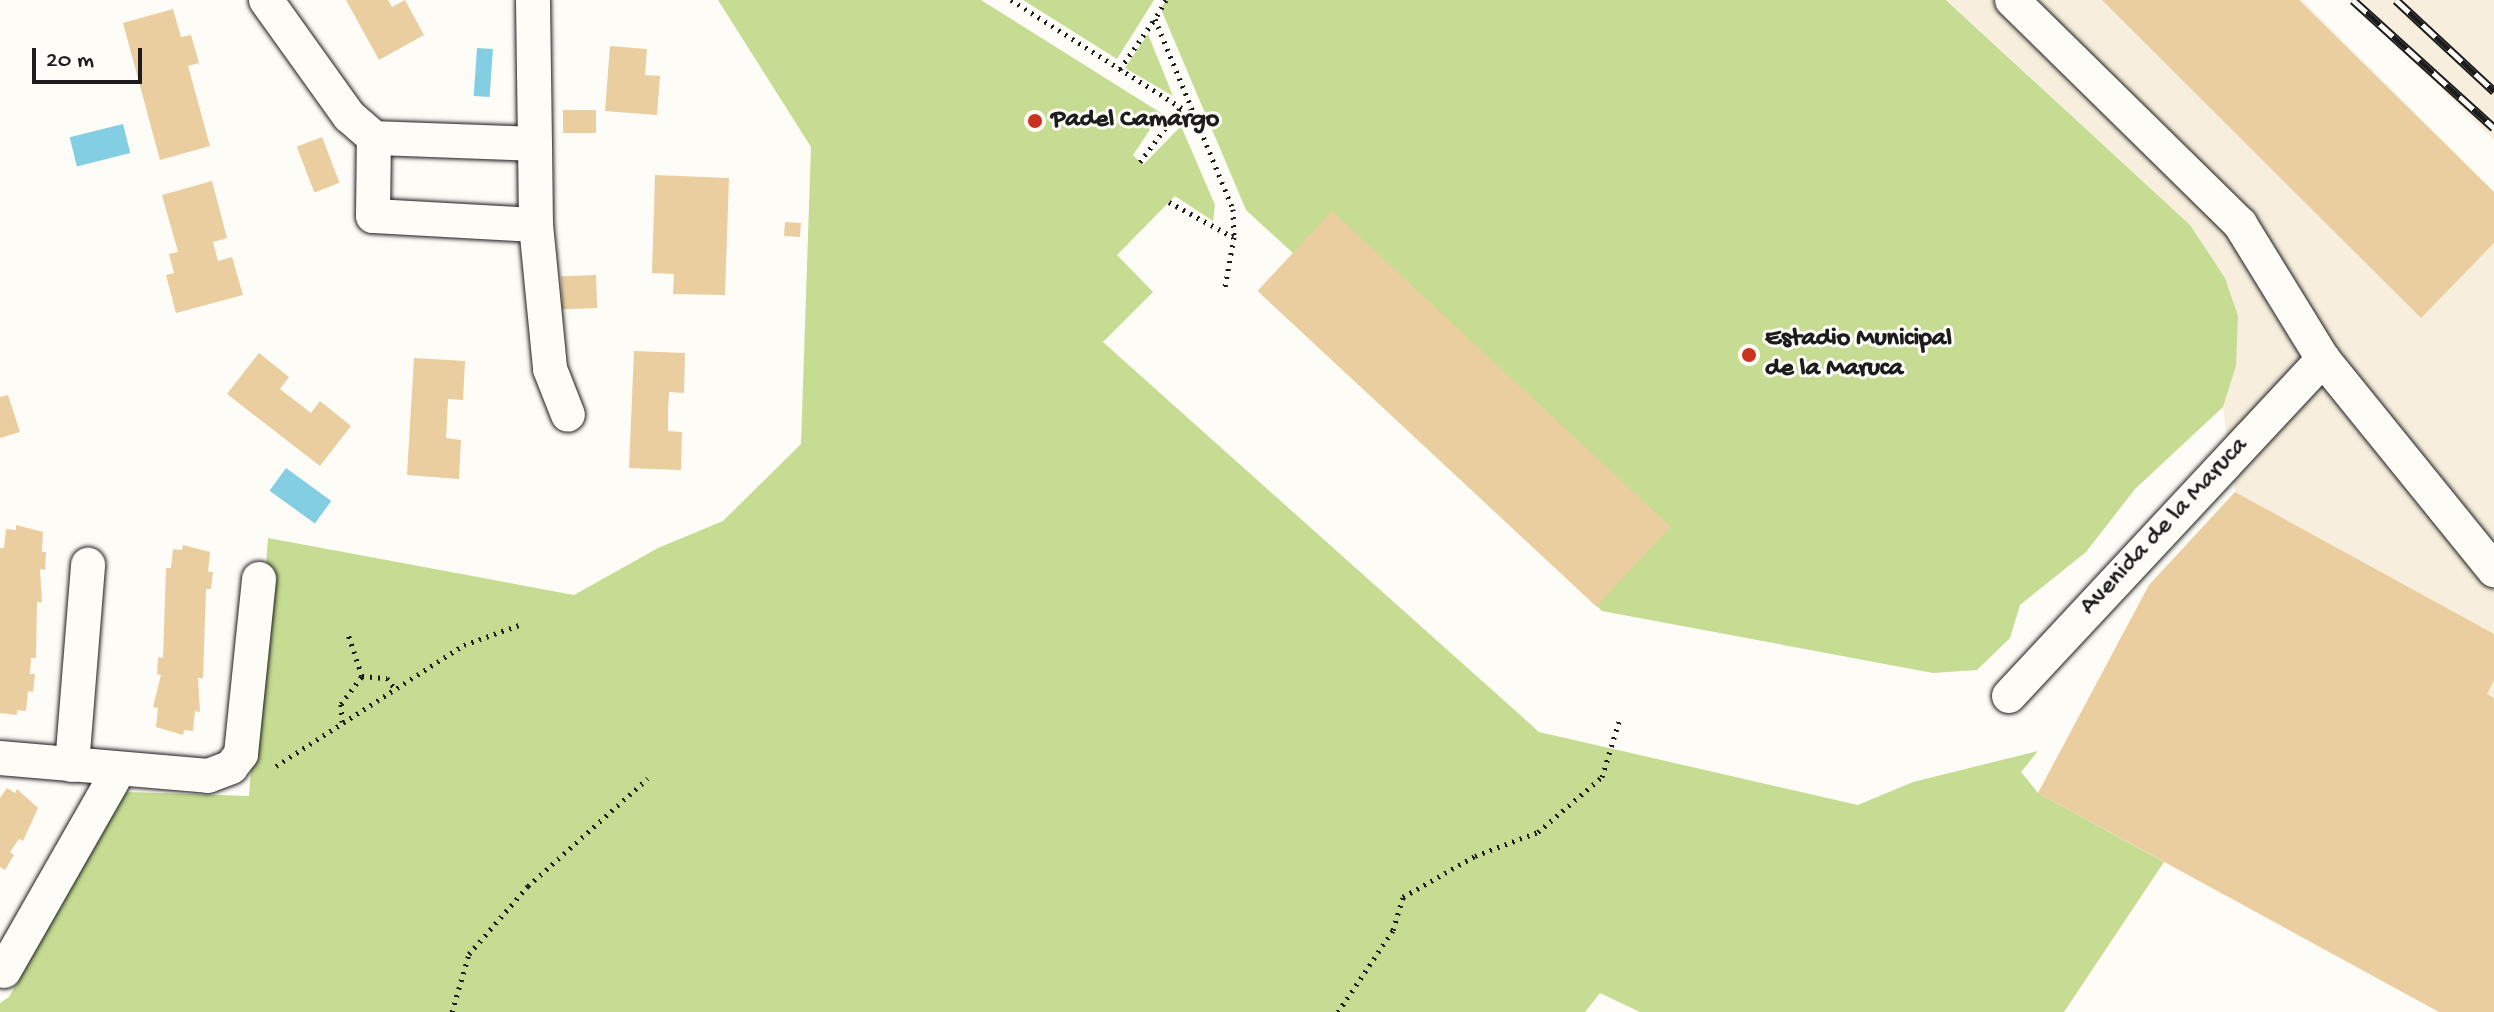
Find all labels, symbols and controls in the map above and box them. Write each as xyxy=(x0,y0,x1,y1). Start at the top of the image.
scale bar xyxy=(36,32,146,82)
text: 20 m xyxy=(46,47,94,76)
place label: Padel Camargo xyxy=(1051,105,1219,137)
marker: Padel Camargo xyxy=(1026,112,1044,130)
place label: Estadio Municipal de la Maruca xyxy=(1765,324,1952,386)
marker: Estadio Municipal de la Maruca xyxy=(1740,346,1758,364)
street label: Avenida de la Maruca xyxy=(2074,431,2256,623)

